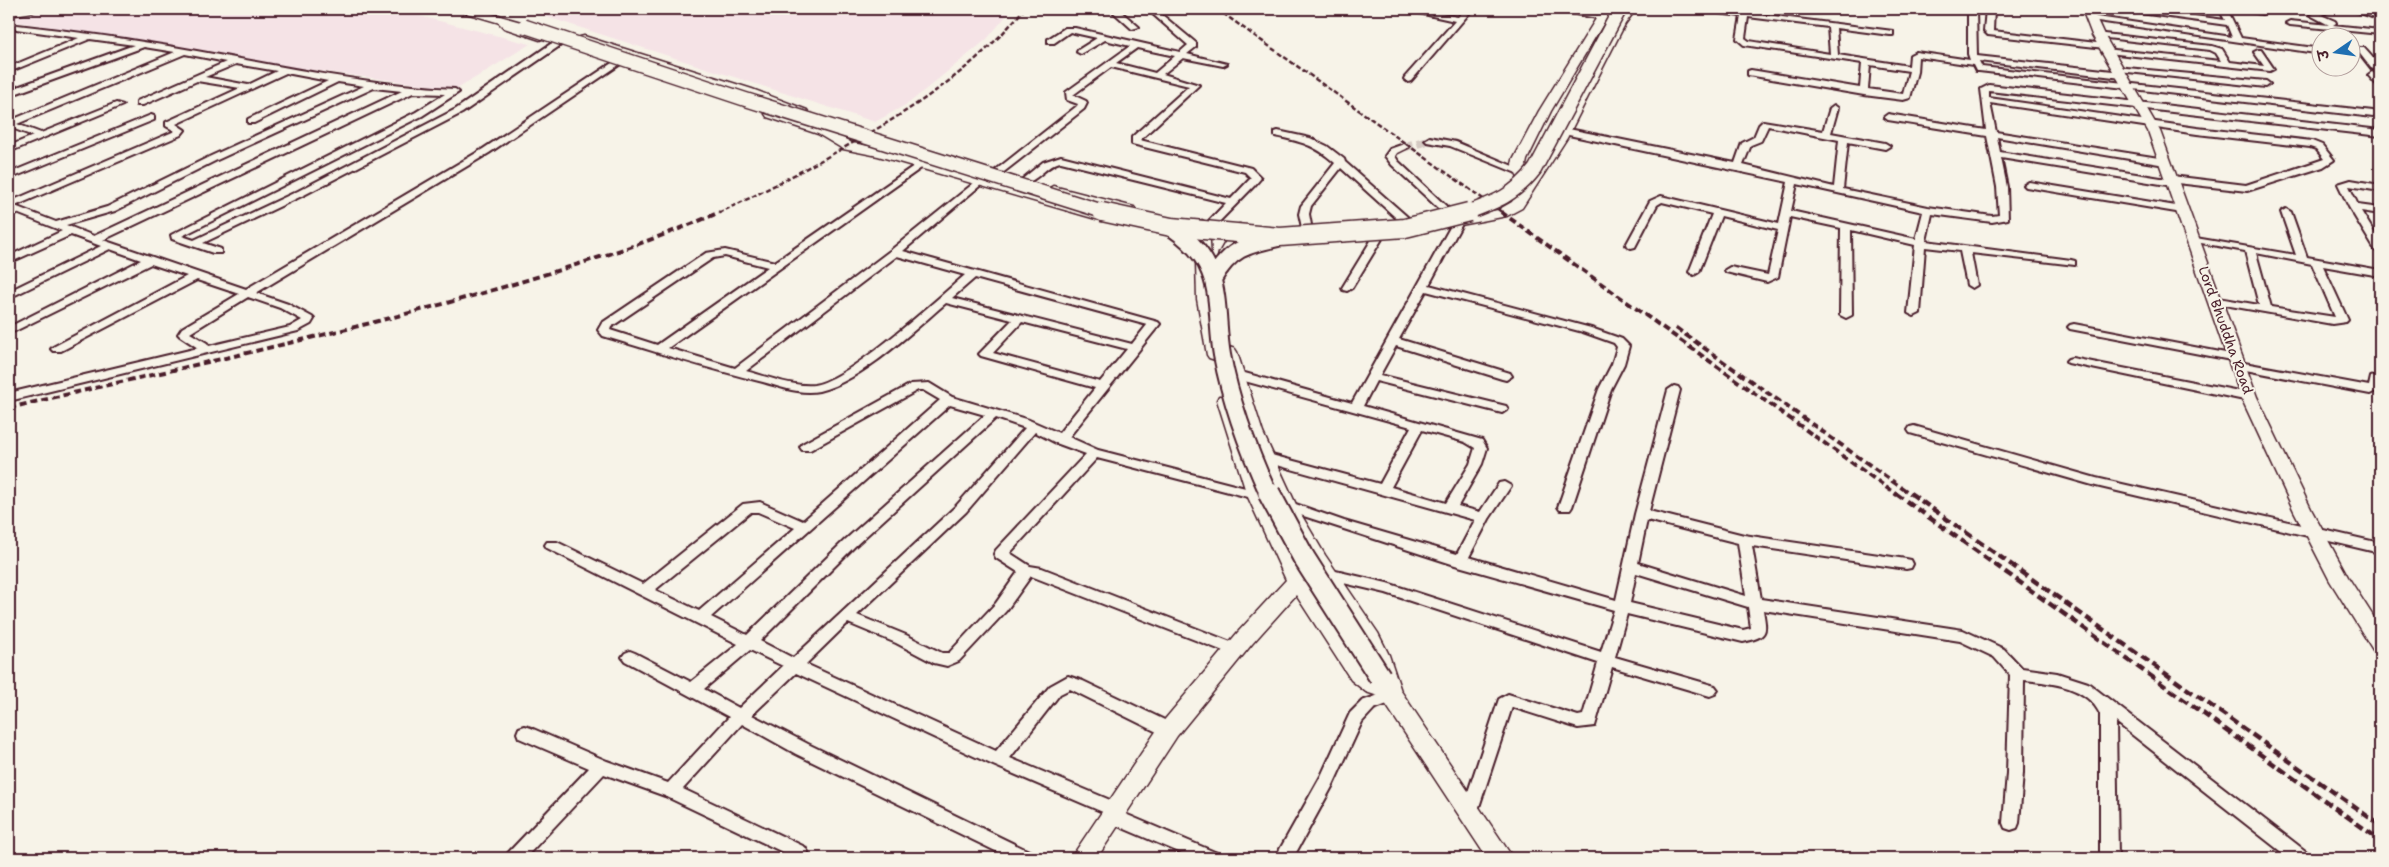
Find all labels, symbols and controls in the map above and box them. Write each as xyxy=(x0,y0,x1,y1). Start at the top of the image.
north arrow xyxy=(2312,28,2362,78)
text: उ xyxy=(2313,47,2334,63)
street label: Lord Bhuddha Road xyxy=(2194,264,2258,397)

